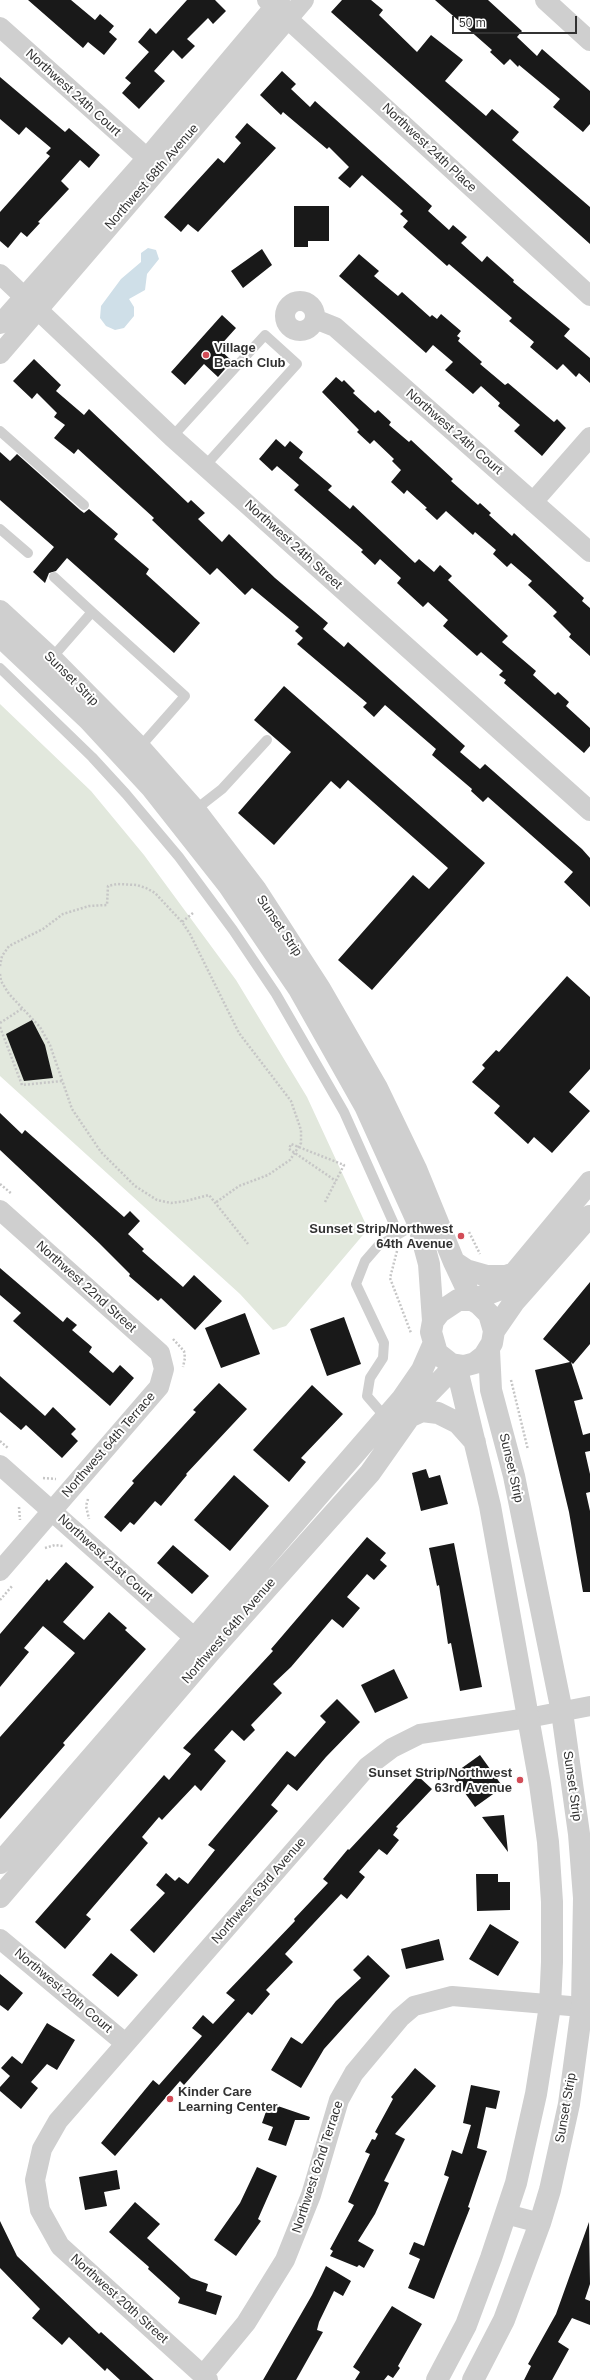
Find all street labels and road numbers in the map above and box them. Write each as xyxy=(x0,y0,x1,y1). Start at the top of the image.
street label: Northwest 24th Court xyxy=(22,46,124,140)
street label: Northwest 24th Place xyxy=(378,100,480,196)
street label: Northwest 68th Avenue xyxy=(102,121,202,233)
street label: Northwest 24th Court xyxy=(403,386,505,478)
street label: Northwest 24th Street xyxy=(241,497,345,593)
street label: Sunset Strip xyxy=(40,648,102,710)
street label: Sunset Strip xyxy=(253,892,305,960)
street label: Northwest 22nd Street xyxy=(33,1238,139,1336)
street label: Northwest 64th Terrace xyxy=(59,1389,159,1501)
street label: Sunset Strip xyxy=(495,1432,527,1504)
street label: Northwest 21st Court xyxy=(54,1511,156,1605)
street label: Northwest 64th Avenue xyxy=(179,1575,279,1687)
street label: Sunset Strip xyxy=(559,1750,585,1822)
street label: Northwest 63rd Avenue xyxy=(209,1835,309,1947)
street label: Northwest 20th Court xyxy=(11,1946,115,2036)
street label: Sunset Strip xyxy=(552,2072,580,2144)
street label: Northwest 62nd Terrace xyxy=(289,2099,347,2235)
street label: Northwest 20th Street xyxy=(67,2251,171,2347)

